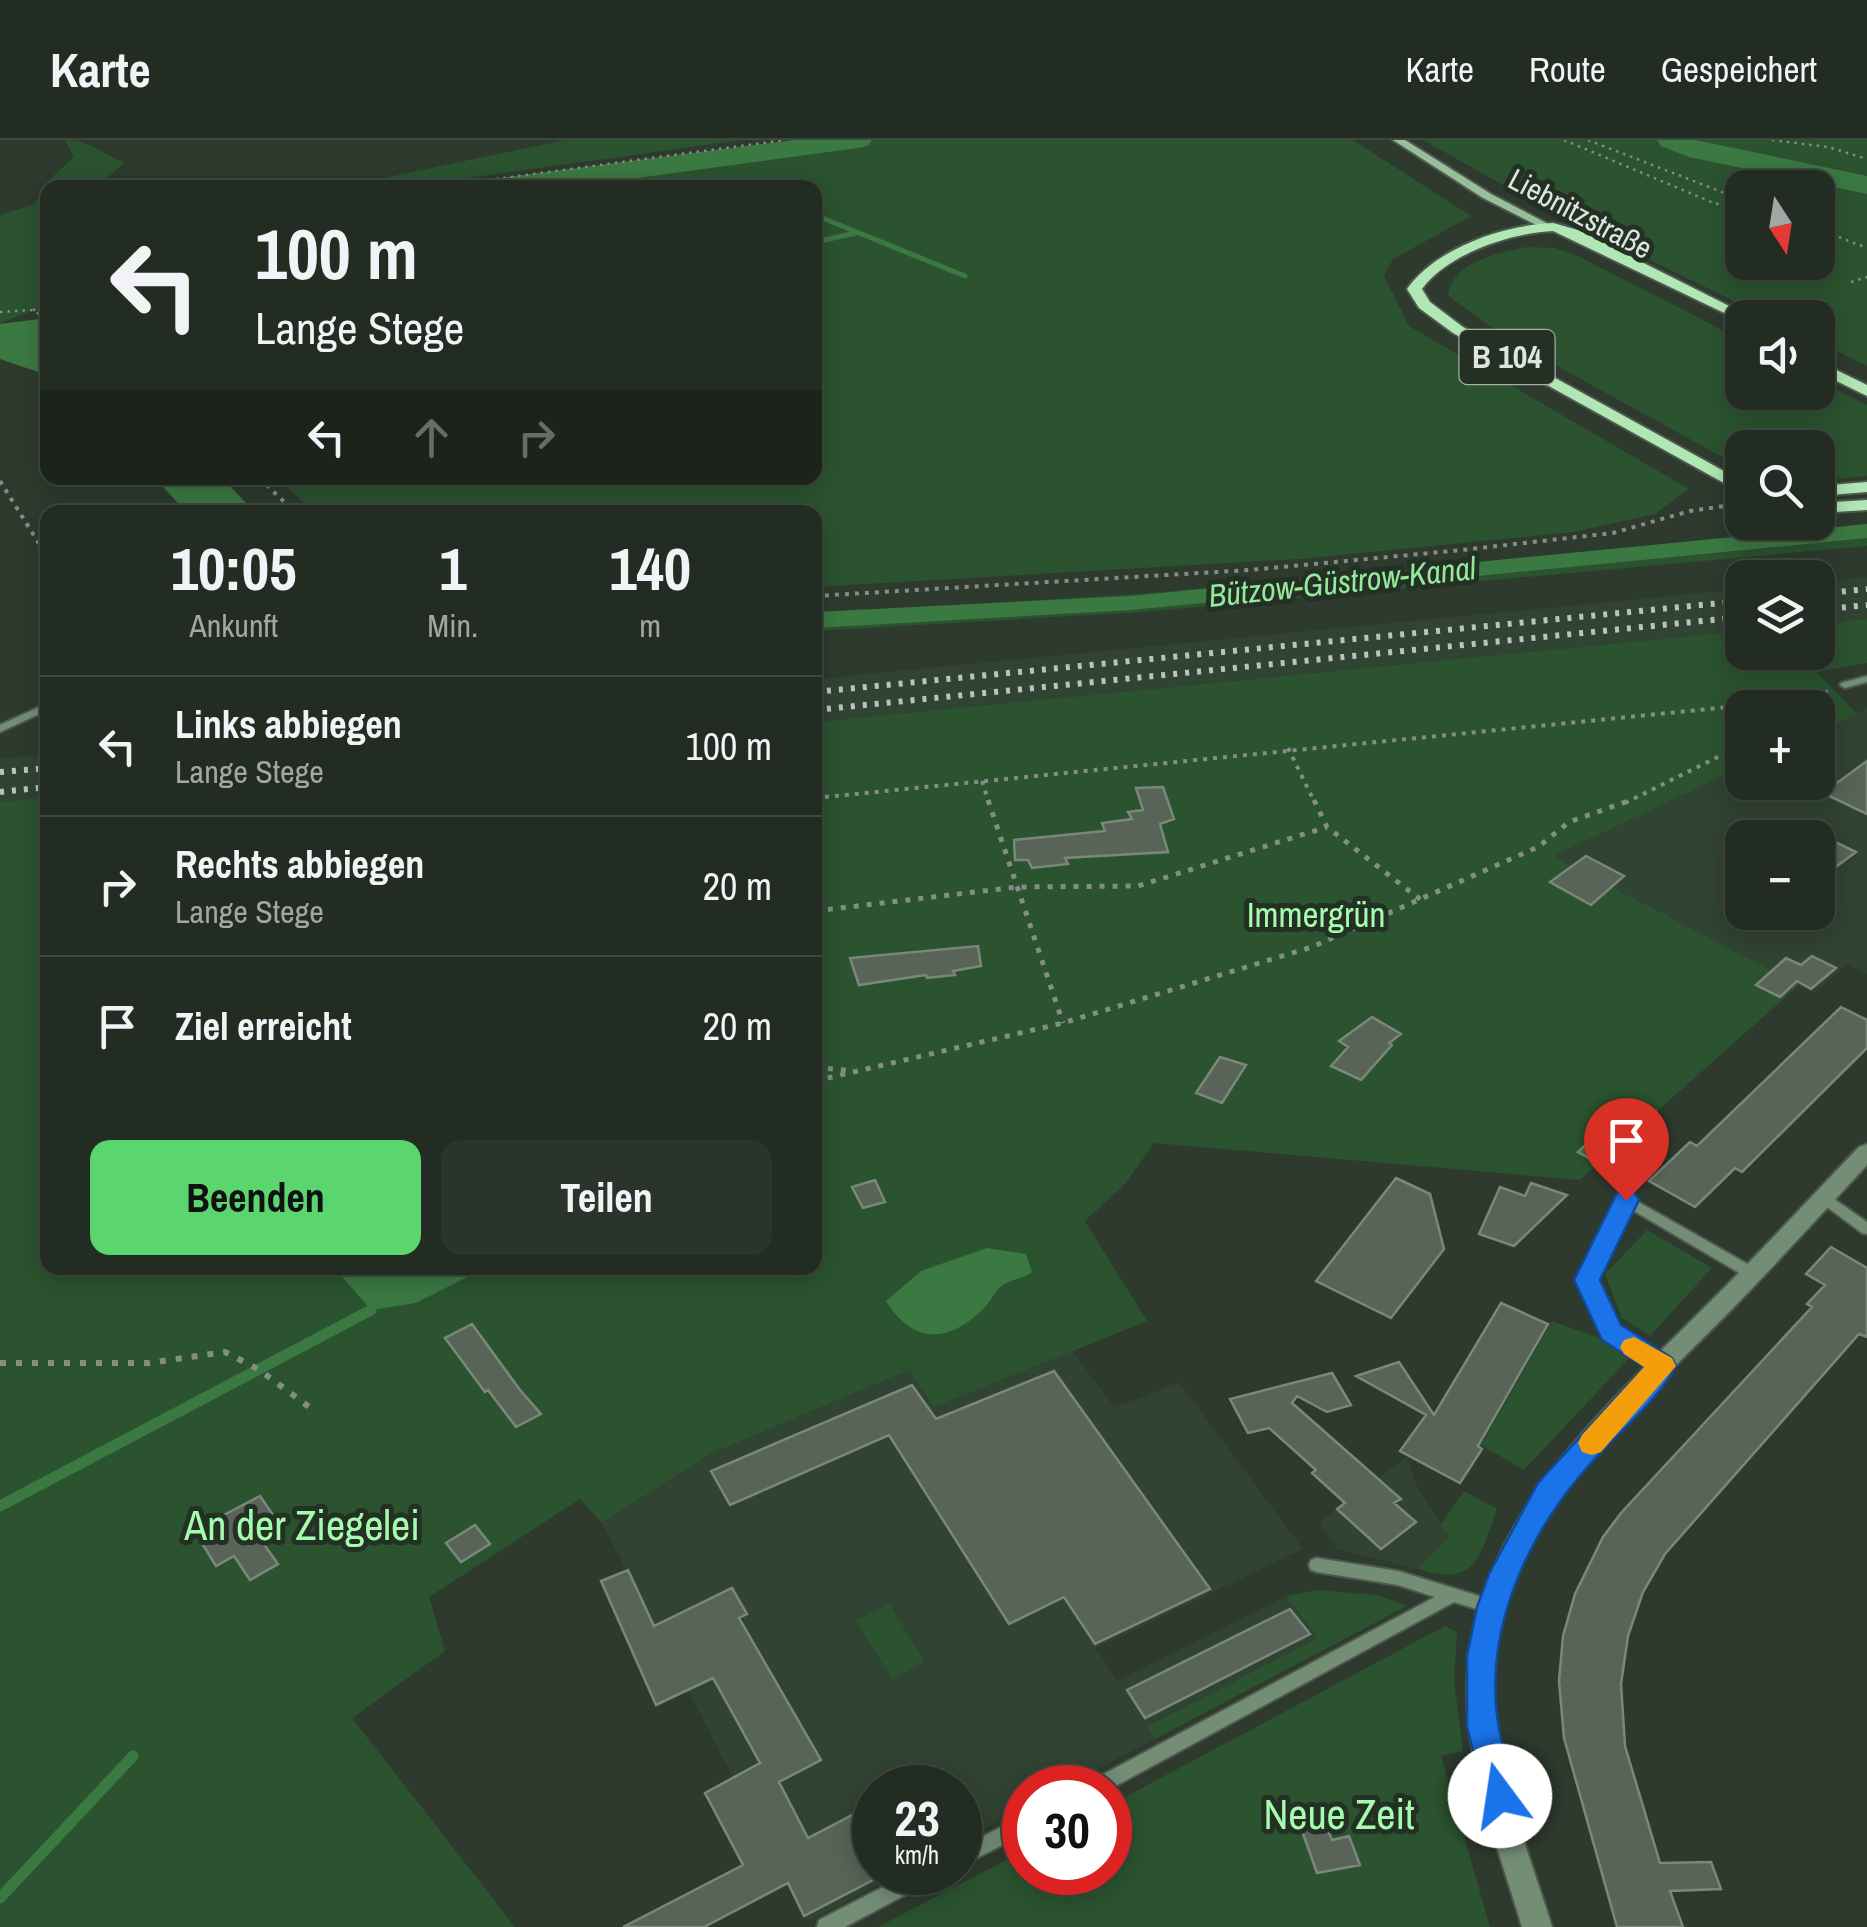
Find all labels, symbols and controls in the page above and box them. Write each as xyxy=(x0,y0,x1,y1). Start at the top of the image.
text: Karte xyxy=(50,37,151,102)
text: Karte xyxy=(1405,46,1474,93)
text: Route xyxy=(1529,46,1606,93)
text: Gespeichert xyxy=(1661,46,1817,93)
street label: Liebnitzstraße xyxy=(1502,159,1659,268)
north arrow xyxy=(1725,170,1835,280)
map controls xyxy=(1725,170,1835,930)
text: 100 m xyxy=(255,207,418,301)
icon: left xyxy=(90,220,220,350)
text: Lange Stege xyxy=(255,297,464,358)
button: sound xyxy=(1725,300,1835,410)
road number: B 104 xyxy=(1460,330,1554,384)
icon: left xyxy=(299,410,354,465)
icon: ahead xyxy=(404,410,459,465)
icon: right xyxy=(509,410,564,465)
button: search xyxy=(1725,430,1835,540)
text: 10:05 xyxy=(171,528,297,609)
text: 1 xyxy=(439,528,467,609)
text: 140 xyxy=(609,528,691,609)
water label: Bützow-Güstrow-Kanal xyxy=(1206,546,1479,617)
button: layers xyxy=(1725,560,1835,670)
text: Ankunft xyxy=(189,604,278,647)
text: Min. xyxy=(427,604,478,647)
text: m xyxy=(639,604,661,647)
button: + xyxy=(1725,690,1835,800)
text: Links abbiegen xyxy=(175,699,402,750)
icon: left xyxy=(90,719,145,774)
text: 100 m xyxy=(685,721,772,772)
text: Lange Stege xyxy=(175,750,324,793)
button: − xyxy=(1725,820,1835,930)
text: Rechts abbiegen xyxy=(175,839,424,890)
icon: right xyxy=(90,859,145,914)
text: 20 m xyxy=(703,861,772,912)
text: Lange Stege xyxy=(175,890,324,933)
park label: Immergrün xyxy=(1247,891,1385,938)
icon: arrive xyxy=(90,999,145,1054)
text: Ziel erreicht xyxy=(175,1001,352,1052)
text: 20 m xyxy=(703,1001,772,1052)
pin xyxy=(1584,1098,1669,1201)
icon: arrive xyxy=(1599,1113,1654,1168)
button: Beenden xyxy=(90,1140,421,1255)
button: Teilen xyxy=(441,1140,772,1255)
park label: An der Ziegelei xyxy=(183,1497,420,1553)
position arrow xyxy=(1448,1744,1552,1848)
speed limit sign: 30 xyxy=(1002,1765,1132,1895)
text: 23 xyxy=(894,1784,940,1852)
park label: Neue Zeit xyxy=(1263,1786,1415,1842)
text: km/h xyxy=(895,1838,939,1872)

